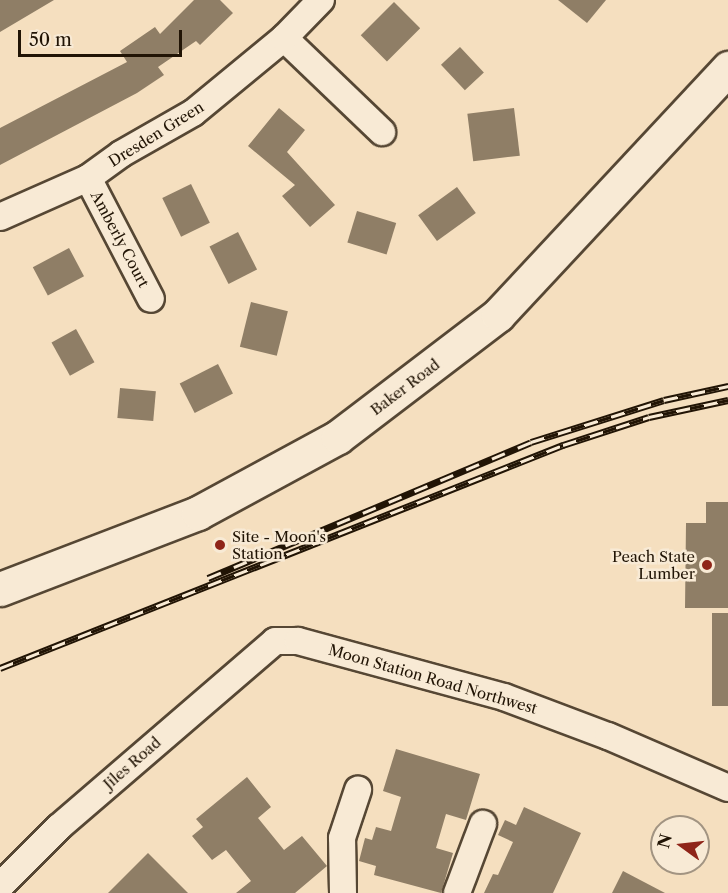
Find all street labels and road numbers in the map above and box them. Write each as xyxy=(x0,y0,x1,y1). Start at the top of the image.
street label: Dresden Green xyxy=(105,98,207,170)
street label: Amberly Court xyxy=(87,187,153,291)
street label: Baker Road xyxy=(367,355,443,419)
street label: Moon Station Road Northwest xyxy=(327,641,539,717)
street label: Jiles Road xyxy=(100,733,164,793)

